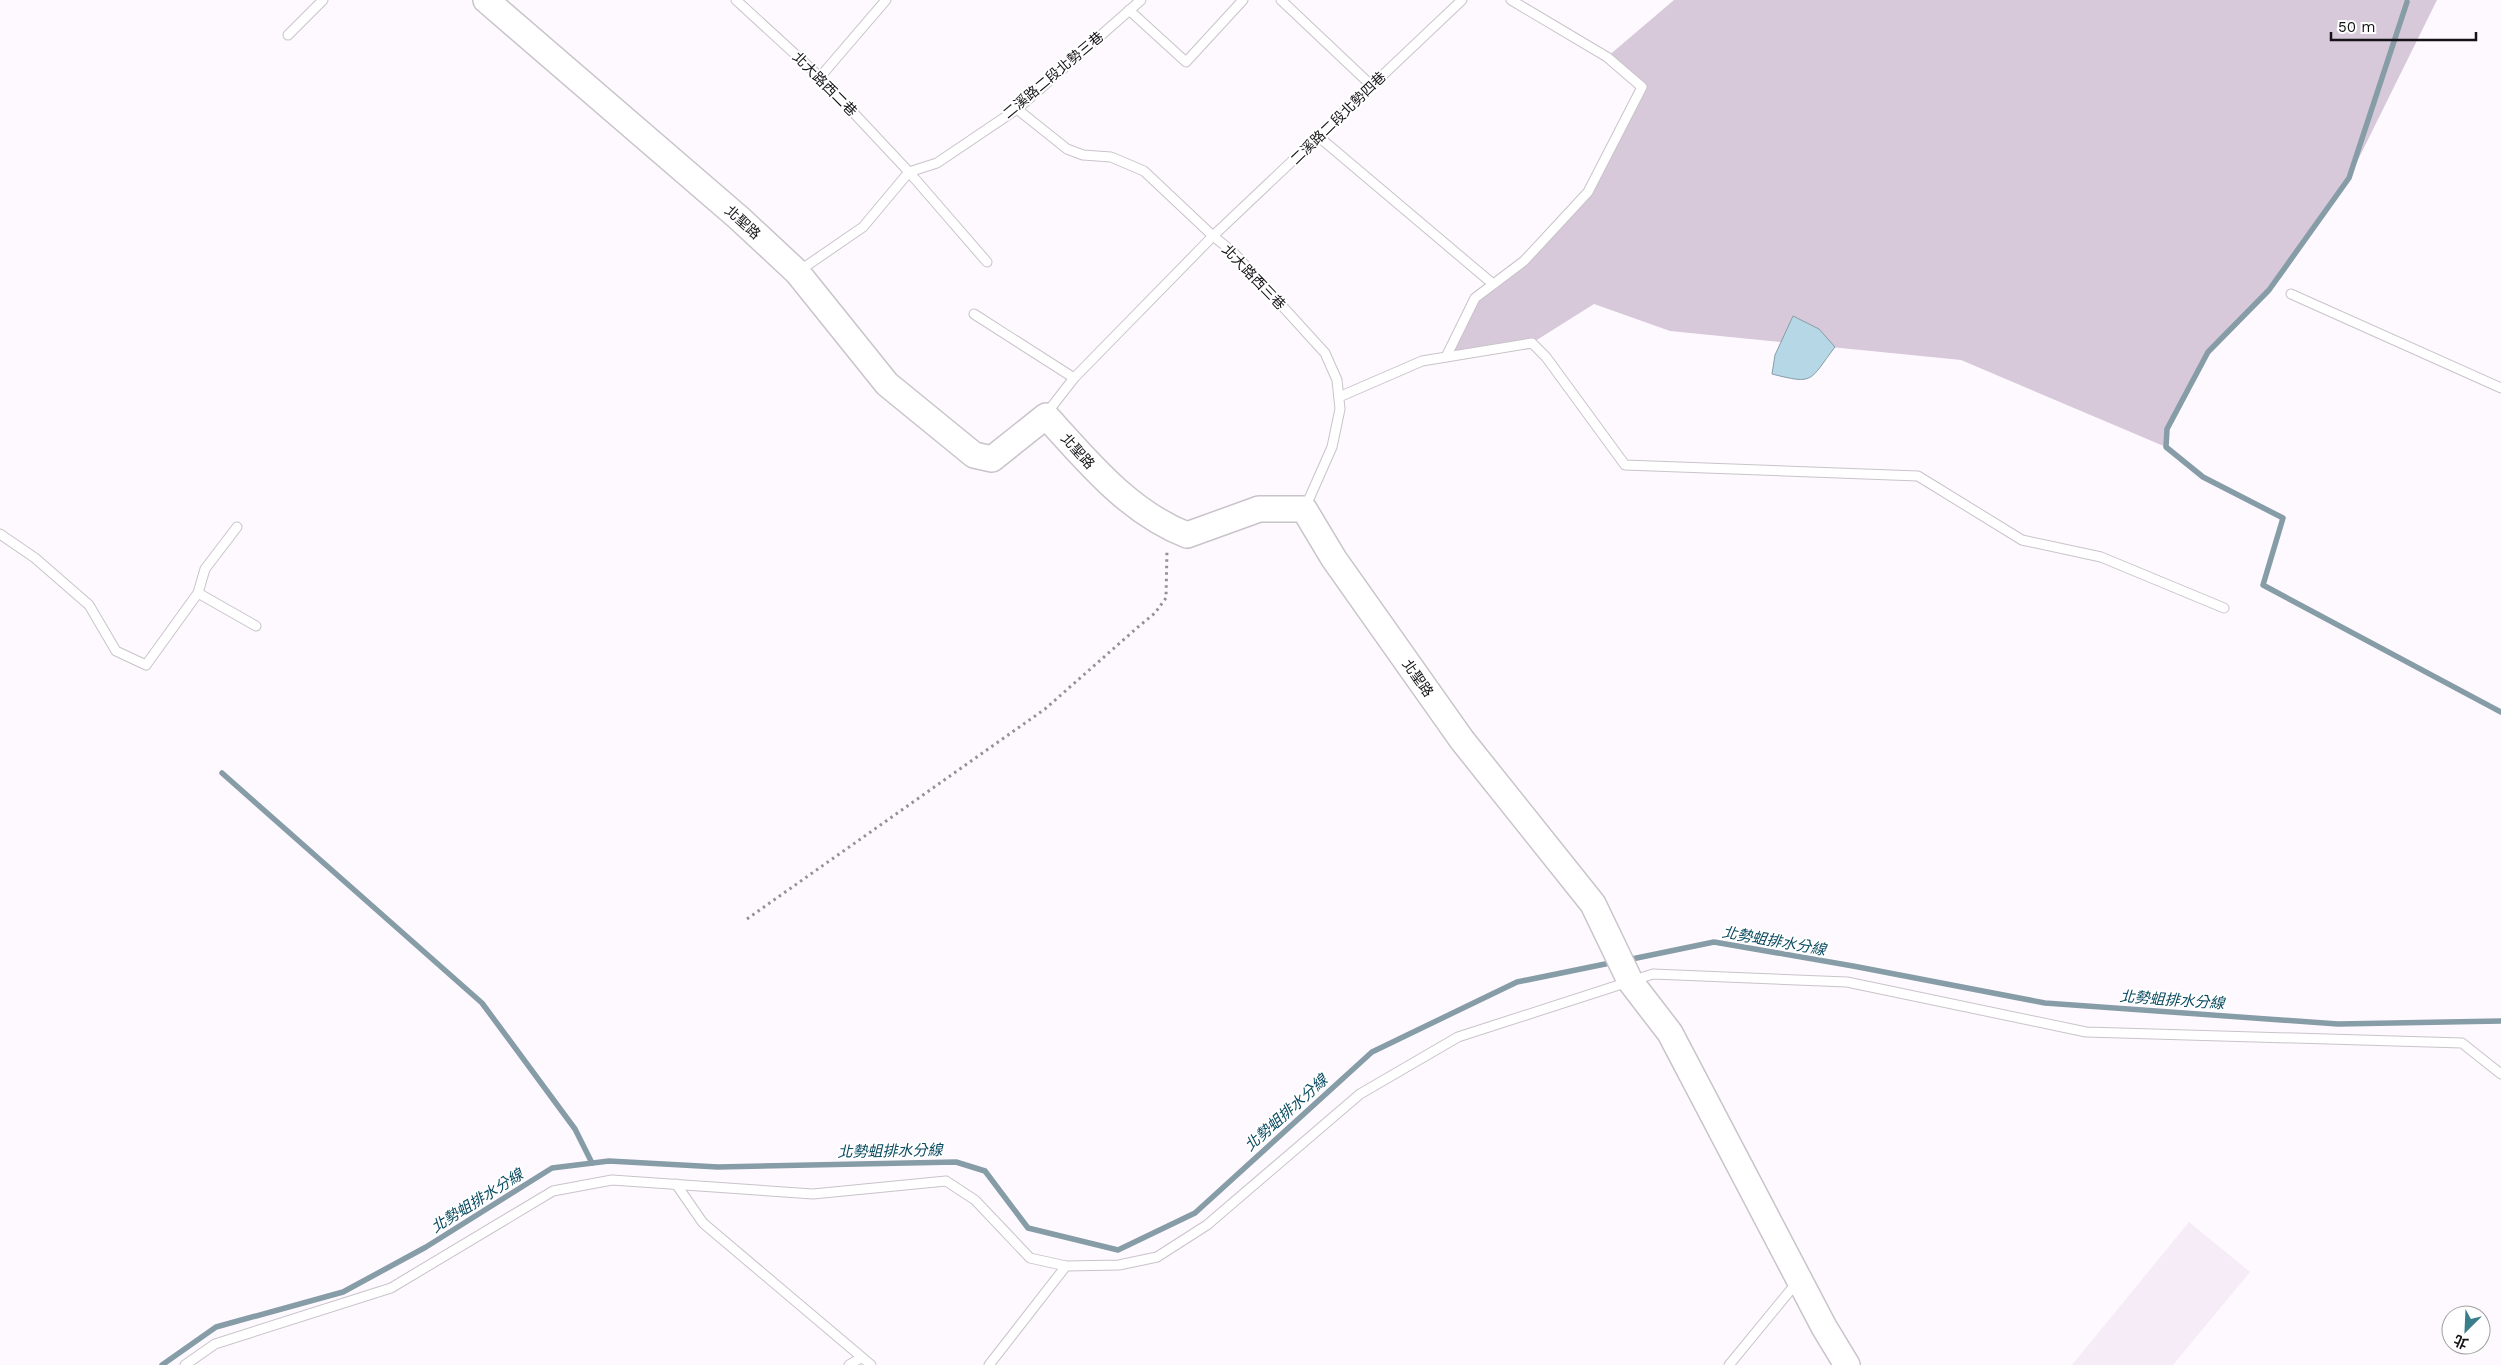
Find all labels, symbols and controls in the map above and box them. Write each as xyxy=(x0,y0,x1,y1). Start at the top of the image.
scale bar xyxy=(2331,10,2476,42)
text: 50 m xyxy=(2338,18,2375,36)
street label: 二溪路二段北勢三巷 xyxy=(1000,28,1106,122)
street label: 北大路西二巷 xyxy=(790,49,860,119)
street label: 二溪路二段北勢四巷 xyxy=(1287,68,1389,168)
street label: 北聖路 xyxy=(722,202,764,242)
street label: 北大路西三巷 xyxy=(1219,241,1289,313)
street label: 北聖路 xyxy=(1058,430,1098,472)
street label: 北聖路 xyxy=(1399,656,1437,700)
water label: 北勢蛆排水分線 xyxy=(1721,923,1829,959)
water label: 北勢蛆排水分線 xyxy=(2119,987,2227,1013)
water label: 北勢蛆排水分線 xyxy=(1241,1070,1333,1155)
water label: 北勢蛆排水分線 xyxy=(837,1141,945,1161)
water label: 北勢蛆排水分線 xyxy=(428,1164,528,1236)
north arrow xyxy=(2441,1305,2491,1355)
text: 北 xyxy=(2451,1332,2470,1352)

